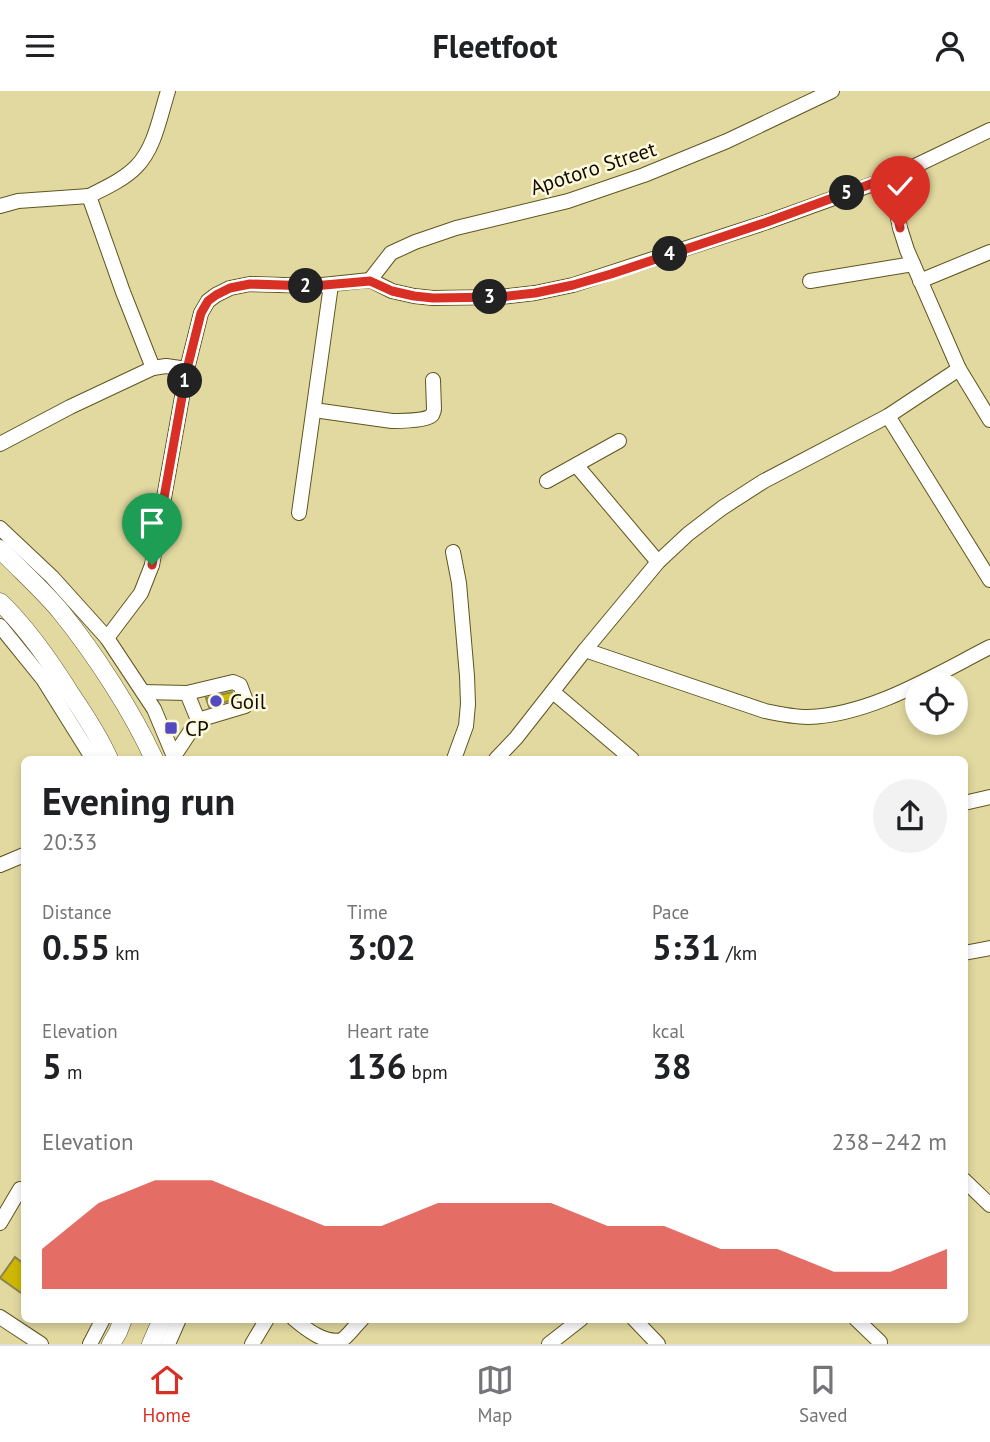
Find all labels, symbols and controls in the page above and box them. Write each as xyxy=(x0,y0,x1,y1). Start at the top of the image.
text: Fleetfoot xyxy=(433,25,557,67)
icon: menu xyxy=(21,27,59,65)
icon: person xyxy=(931,27,969,65)
street label: Apotoro Street xyxy=(527,135,659,201)
pin xyxy=(870,156,930,228)
icon: check xyxy=(881,167,919,205)
pin: 5 xyxy=(830,175,864,210)
text: 5 xyxy=(841,180,852,204)
pin: 4 xyxy=(652,237,688,271)
text: 4 xyxy=(664,241,675,265)
pin: 2 xyxy=(288,269,324,303)
text: 2 xyxy=(300,273,311,297)
pin: 3 xyxy=(472,279,508,315)
text: 3 xyxy=(484,284,495,308)
pin: 1 xyxy=(168,363,202,399)
text: 1 xyxy=(179,368,190,392)
pin xyxy=(122,493,182,565)
icon: arrive xyxy=(133,504,171,542)
map controls xyxy=(905,672,968,735)
button: locate xyxy=(905,672,968,735)
place label: Goil xyxy=(230,688,266,715)
marker: Goil xyxy=(208,693,224,709)
place label: CP xyxy=(185,715,209,742)
marker: CP xyxy=(163,720,179,736)
text: Evening run xyxy=(42,776,235,825)
button: share xyxy=(873,779,947,853)
text: 20:33 xyxy=(42,827,97,856)
text: Distance xyxy=(42,900,112,924)
text: Time xyxy=(347,900,388,924)
text: Pace xyxy=(652,900,689,924)
text: 0.55 xyxy=(42,924,110,970)
text: 3:02 xyxy=(347,924,416,970)
text: 5:31 xyxy=(652,924,721,970)
text: km xyxy=(110,941,140,965)
text: /km xyxy=(721,941,757,965)
text: Elevation xyxy=(42,1019,118,1043)
text: Heart rate xyxy=(347,1019,429,1043)
text: kcal xyxy=(652,1019,684,1043)
text: 5 xyxy=(42,1043,62,1089)
text: 136 xyxy=(347,1043,407,1089)
text: 38 xyxy=(652,1043,692,1089)
text: m xyxy=(62,1060,82,1084)
text: bpm xyxy=(407,1060,448,1084)
text: Elevation xyxy=(42,1127,134,1156)
text: 238–242 m xyxy=(832,1127,947,1156)
tab: Home xyxy=(143,1361,191,1427)
tab: Map xyxy=(476,1361,514,1427)
tab: Saved xyxy=(799,1361,847,1427)

